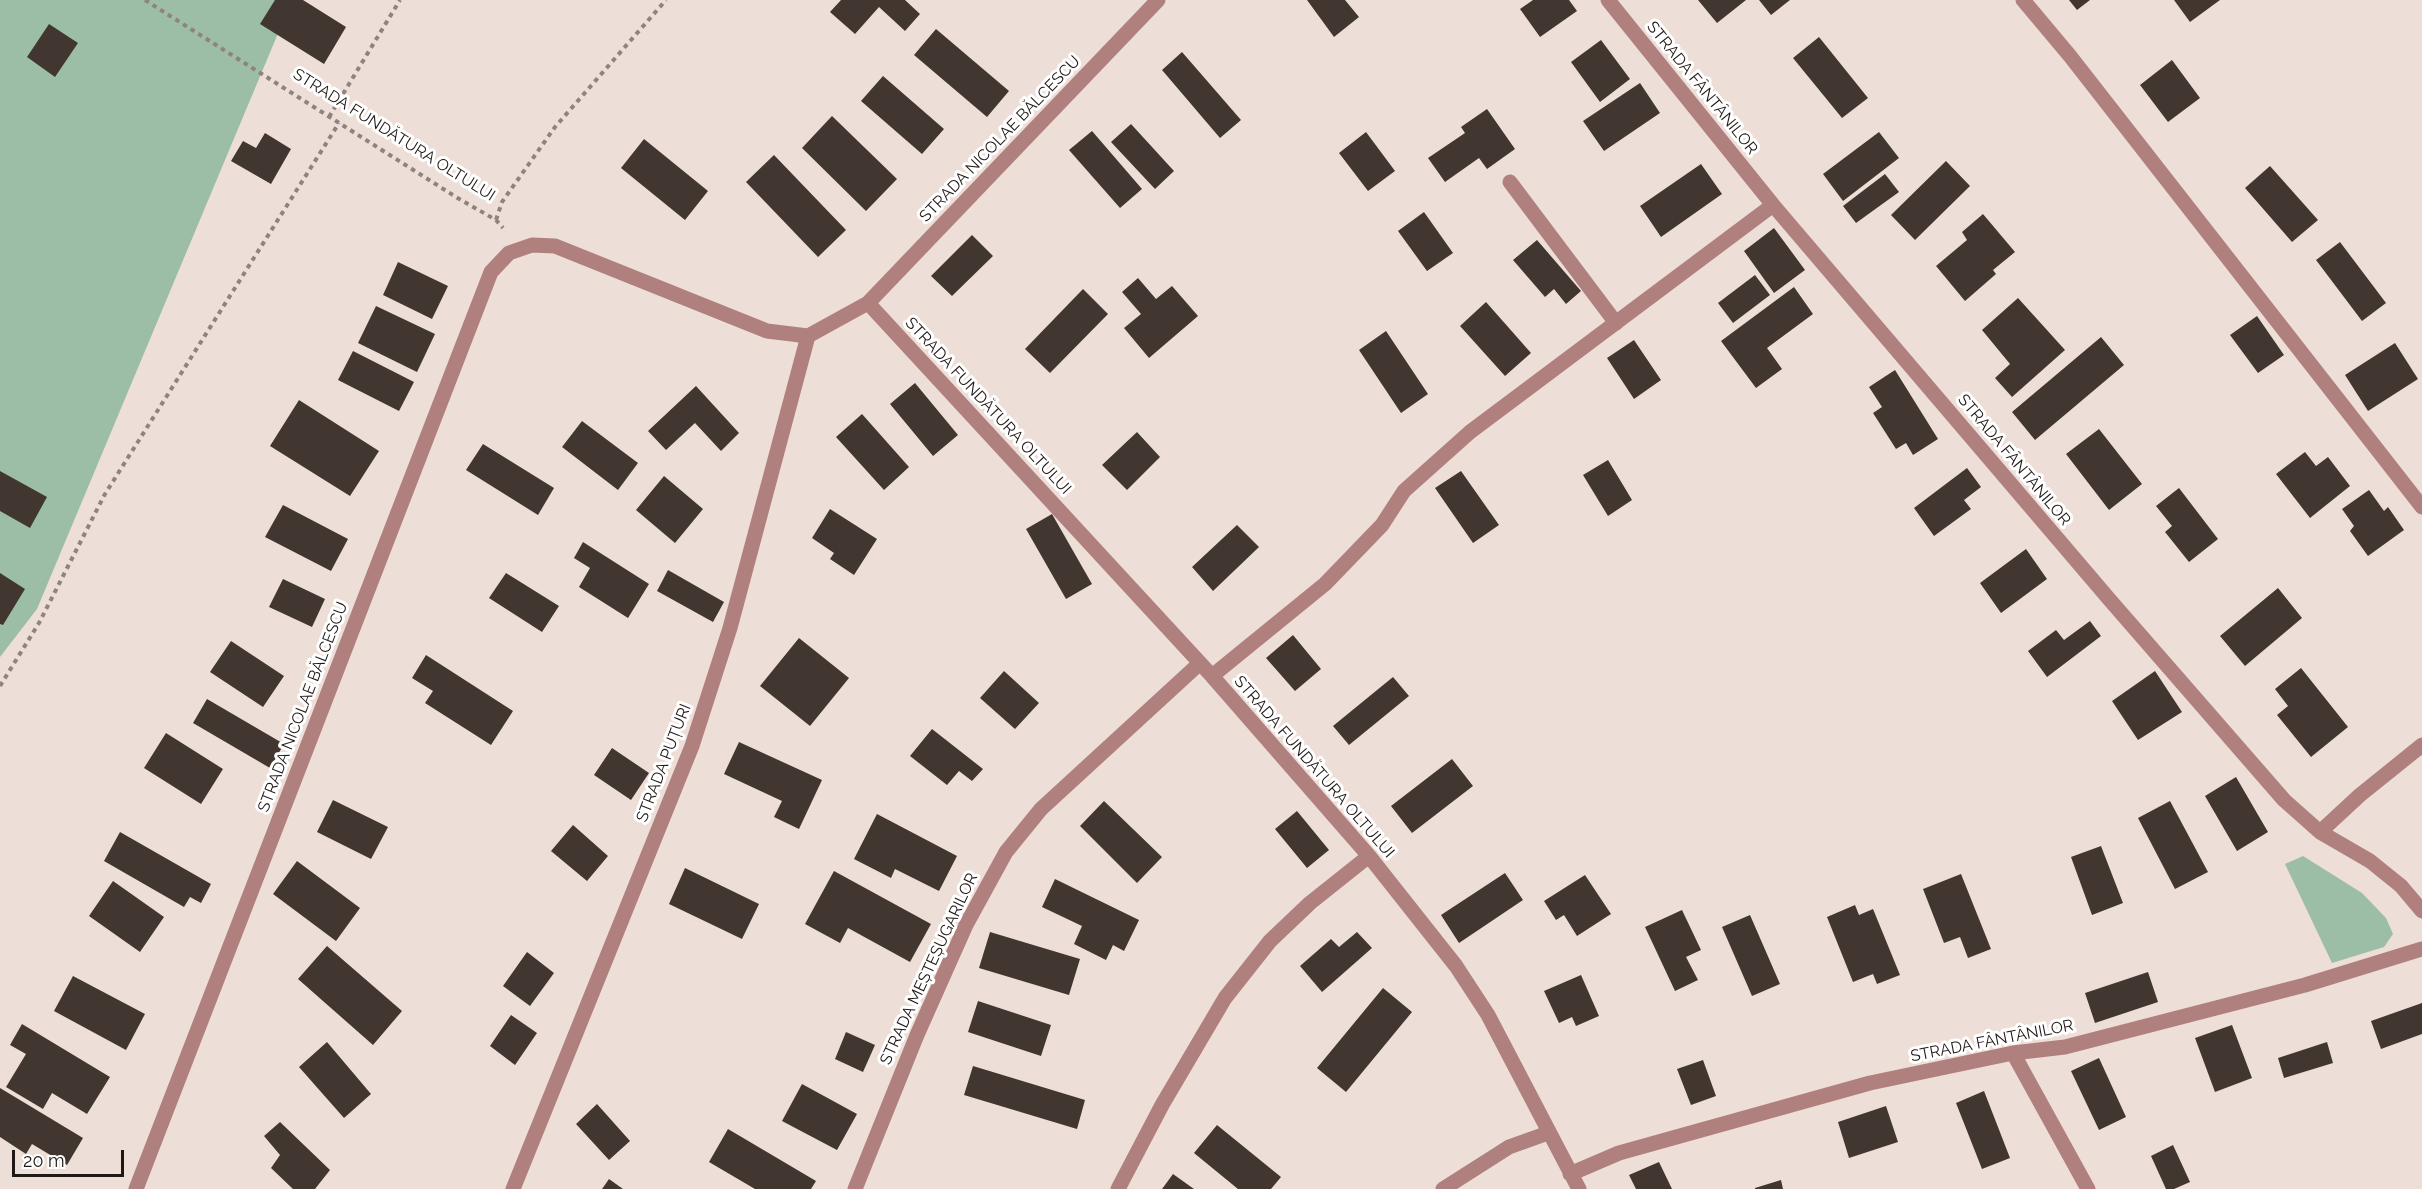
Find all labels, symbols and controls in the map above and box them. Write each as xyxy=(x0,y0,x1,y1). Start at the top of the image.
street label: STRADA FÂNTÂNILOR xyxy=(1643,18,1761,158)
street label: STRADA NICOLAE BĂLCESCU xyxy=(916,52,1084,226)
street label: STRADA FUNDĂTURA OLTULUI xyxy=(289,65,499,205)
street label: STRADA FUNDĂTURA OLTULUI xyxy=(901,314,1075,498)
street label: STRADA FÂNTÂNILOR xyxy=(1954,390,2074,530)
street label: STRADA NICOLAE BĂLCESCU xyxy=(254,599,352,815)
street label: STRADA FUNDĂTURA OLTULUI xyxy=(1230,672,1398,862)
street label: STRADA PUȚURI xyxy=(633,701,695,825)
street label: STRADA MEȘTEȘUGARILOR xyxy=(876,870,982,1068)
street label: STRADA FÂNTÂNILOR xyxy=(1909,1016,2075,1066)
scale bar xyxy=(15,1138,128,1176)
text: 20 m xyxy=(23,1150,65,1171)

